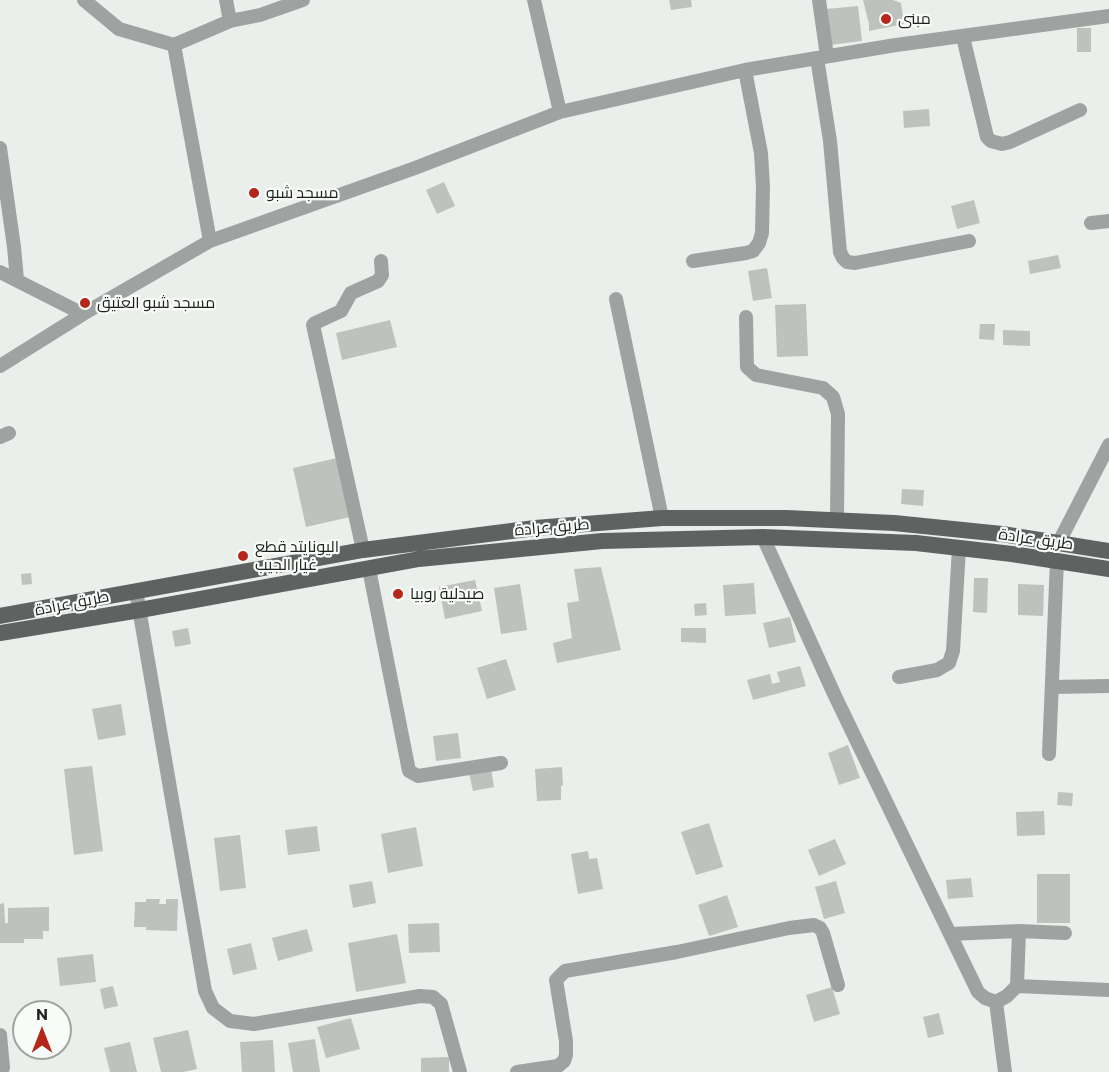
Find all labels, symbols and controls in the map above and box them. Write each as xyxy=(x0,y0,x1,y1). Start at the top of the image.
place label: مبنى xyxy=(898,9,931,29)
marker: مبنى xyxy=(879,12,893,26)
place label: مسجد شبو xyxy=(266,183,338,203)
marker: مسجد شبو xyxy=(247,186,261,200)
place label: مسجد شبو العتيق xyxy=(97,293,215,313)
marker: مسجد شبو العتيق xyxy=(78,296,92,310)
street label: طريق عرادة xyxy=(514,514,590,540)
street label: طريق عرادة xyxy=(997,524,1075,554)
place label: اليونايتد قطع غيار الجيب xyxy=(255,537,339,575)
marker: اليونايتد قطع غيار الجيب xyxy=(236,549,250,563)
place label: صيدلية روبيا xyxy=(410,584,484,604)
street label: طريق عرادة xyxy=(33,586,111,620)
marker: صيدلية روبيا xyxy=(391,587,405,601)
north arrow xyxy=(12,1000,72,1060)
text: N xyxy=(36,1004,48,1023)

